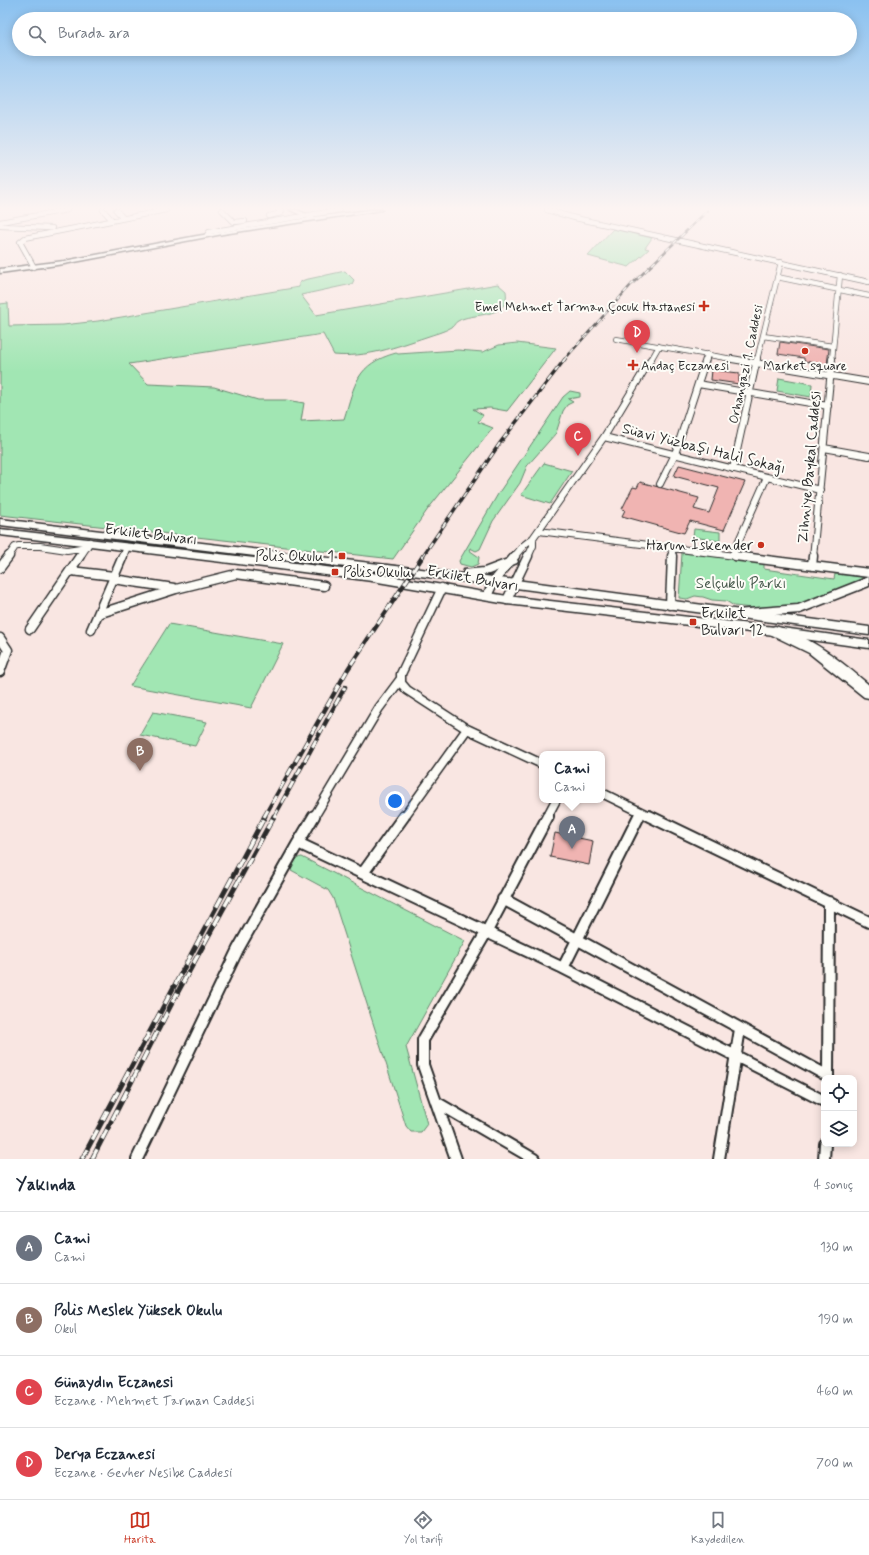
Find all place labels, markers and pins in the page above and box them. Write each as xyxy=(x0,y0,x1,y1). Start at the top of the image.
place label: Emel Mehmet Tarman Çocuk Hastanesi xyxy=(475,299,695,316)
marker: Emel Mehmet Tarman Çocuk Hastanesi xyxy=(698,300,710,312)
pin: D xyxy=(624,320,650,353)
marker: Market square xyxy=(800,346,810,356)
place label: Andaç Eczanesi xyxy=(641,358,730,375)
place label: Market square xyxy=(763,358,847,375)
marker: Andaç Eczanesi xyxy=(628,360,638,370)
pin: C xyxy=(565,423,591,456)
place label: Harun İskender xyxy=(646,536,754,556)
marker: Harun İskender xyxy=(756,540,766,550)
place label: Polis Okulu 1 xyxy=(255,547,334,567)
marker: Polis Okulu 1 xyxy=(337,551,347,561)
place label: Polis Okulu xyxy=(343,563,411,583)
marker: Polis Okulu xyxy=(330,567,340,577)
place label: Erkilet Bulvarı 12 xyxy=(701,604,764,641)
marker: Erkilet Bulvarı 12 xyxy=(688,617,698,627)
pin: B xyxy=(127,738,153,771)
pin: A xyxy=(559,816,585,849)

